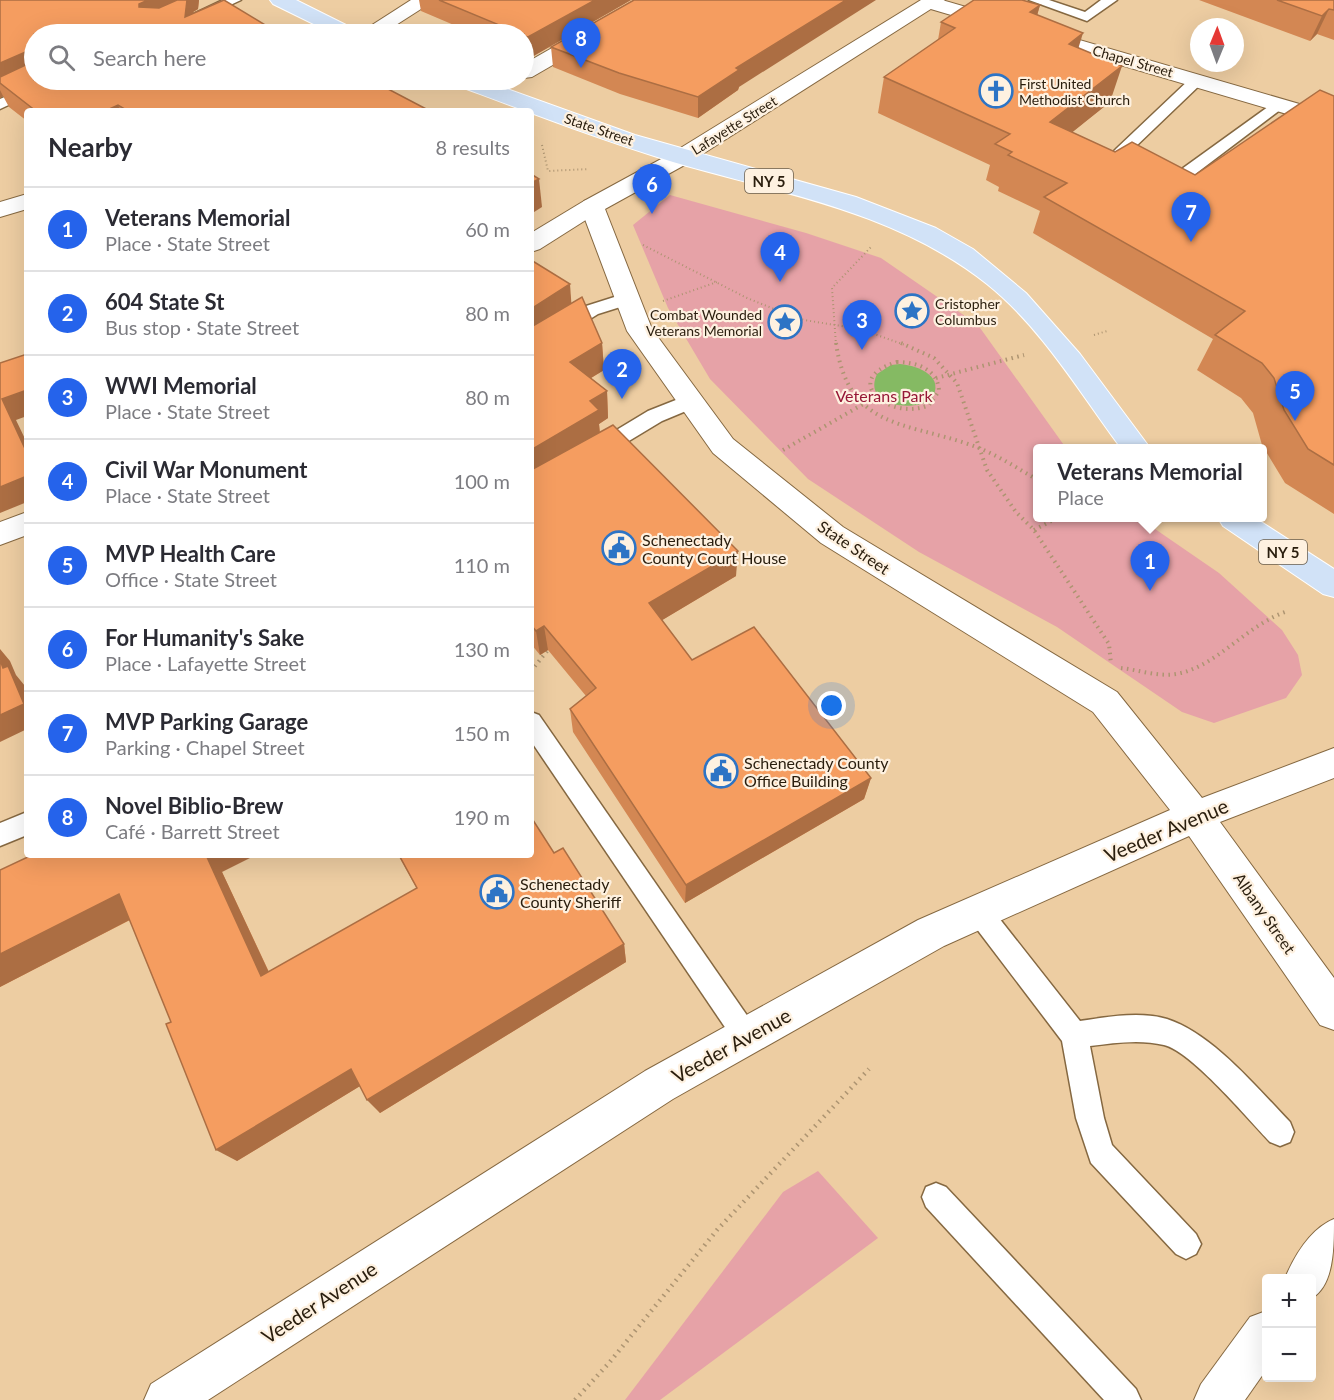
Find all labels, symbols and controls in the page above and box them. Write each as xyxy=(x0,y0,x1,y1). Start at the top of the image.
north arrow xyxy=(1190,18,1244,72)
pin: 8 xyxy=(562,19,600,68)
search box xyxy=(24,24,534,90)
icon: search xyxy=(45,41,78,74)
street label: Chapel Street xyxy=(1091,41,1175,81)
text: Search here xyxy=(93,44,206,71)
church icon: First United Methodist Church xyxy=(978,73,1014,109)
place label: First United Methodist Church xyxy=(1019,75,1130,108)
street label: Lafayette Street xyxy=(688,92,780,158)
street label: State Street xyxy=(562,109,636,149)
text: Nearby xyxy=(48,131,133,163)
text: 8 results xyxy=(435,135,510,159)
pin: 6 xyxy=(632,164,672,214)
road number: NY 5 xyxy=(745,169,793,193)
pin: 7 xyxy=(1172,192,1210,242)
text: Veterans Memorial xyxy=(105,204,290,231)
text: 1 xyxy=(62,217,73,241)
text: 60 m xyxy=(465,217,510,241)
text: Place · State Street xyxy=(105,231,270,255)
pin: 4 xyxy=(760,232,800,282)
text: 604 State St xyxy=(105,288,224,315)
place icon: Cristopher Columbus xyxy=(894,293,930,329)
place label: Cristopher Columbus xyxy=(935,295,1000,328)
pin: 3 xyxy=(842,300,882,350)
text: 2 xyxy=(62,301,73,325)
text: 80 m xyxy=(465,301,510,325)
place icon: Combat Wounded Veterans Memorial xyxy=(767,304,803,340)
place label: Combat Wounded Veterans Memorial xyxy=(646,306,762,339)
text: Bus stop · State Street xyxy=(105,315,299,339)
pin: 2 xyxy=(602,350,642,399)
text: WWI Memorial xyxy=(105,372,257,399)
pin: 5 xyxy=(1276,372,1314,421)
text: 3 xyxy=(62,385,73,409)
text: 80 m xyxy=(465,385,510,409)
park label: Veterans Park xyxy=(835,386,933,405)
text: Place · State Street xyxy=(105,399,270,423)
popup xyxy=(1033,444,1267,522)
text: Civil War Monument xyxy=(105,456,308,483)
text: Veterans Memorial xyxy=(1057,458,1243,485)
text: 4 xyxy=(62,469,73,493)
text: 100 m xyxy=(454,469,510,493)
text: Place · State Street xyxy=(105,483,270,507)
text: Place xyxy=(1057,485,1104,509)
street label: State Street xyxy=(815,516,894,578)
public building icon: Schenectady County Court House xyxy=(601,530,637,566)
place label: Schenectady County Court House xyxy=(642,530,787,567)
text: MVP Health Care xyxy=(105,540,276,567)
road number: NY 5 xyxy=(1259,540,1307,564)
pin: 1 xyxy=(1130,542,1170,591)
text: 5 xyxy=(62,553,73,577)
text: 110 m xyxy=(454,553,510,577)
text: Office · State Street xyxy=(105,567,277,591)
text: For Humanity's Sake xyxy=(105,624,304,651)
text: 6 xyxy=(62,637,73,661)
text: 130 m xyxy=(454,637,510,661)
text: Place · Lafayette Street xyxy=(105,651,306,675)
your location xyxy=(817,691,846,720)
text: MVP Parking Garage xyxy=(105,708,308,735)
text: 7 xyxy=(62,721,73,745)
text: 150 m xyxy=(454,721,510,745)
text: Parking · Chapel Street xyxy=(105,735,305,759)
public building icon: Schenectady County Office Building xyxy=(703,753,739,789)
place label: Schenectady County Office Building xyxy=(744,753,889,790)
text: Novel Biblio-Brew xyxy=(105,792,283,819)
street label: Veeder Avenue xyxy=(1100,793,1232,867)
text: 8 xyxy=(62,805,73,829)
text: 190 m xyxy=(454,805,510,829)
text: Café · Barrett Street xyxy=(105,819,280,843)
street label: Albany Street xyxy=(1230,869,1300,957)
public building icon: Schenectady County Sheriff xyxy=(479,874,515,910)
place label: Schenectady County Sheriff xyxy=(520,874,622,911)
street label: Veeder Avenue xyxy=(667,1002,795,1088)
street label: Veeder Avenue xyxy=(257,1256,381,1348)
map controls xyxy=(1262,1274,1316,1382)
button: + xyxy=(1262,1274,1316,1328)
button: − xyxy=(1262,1328,1316,1382)

